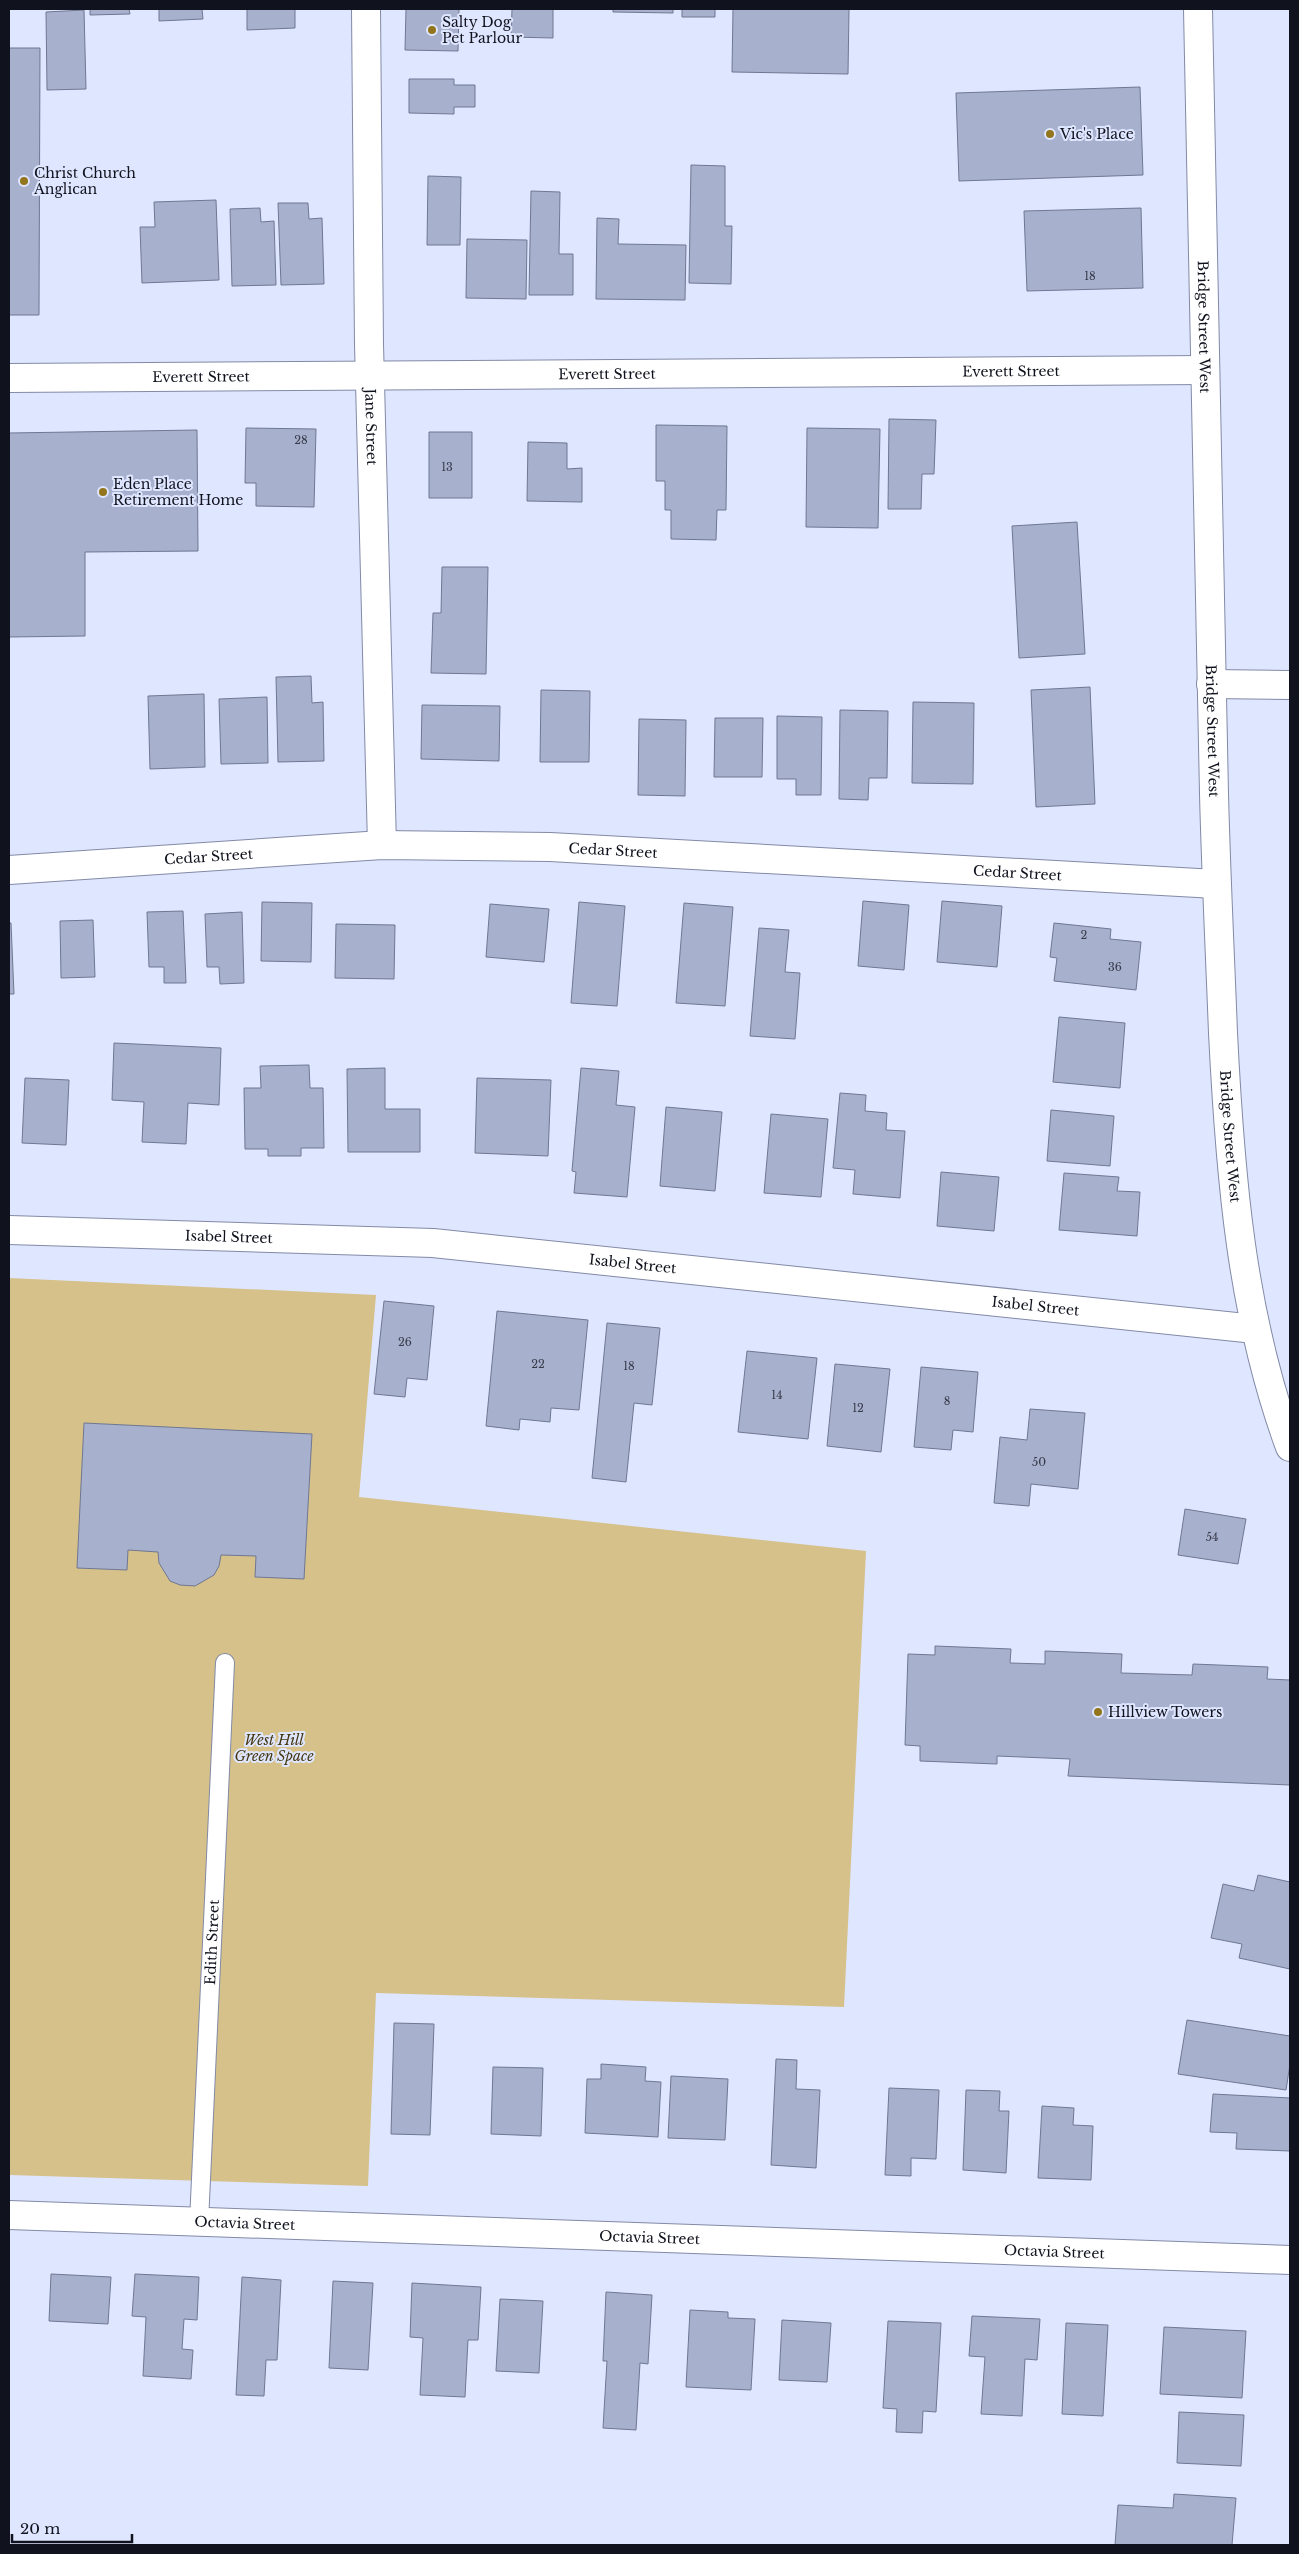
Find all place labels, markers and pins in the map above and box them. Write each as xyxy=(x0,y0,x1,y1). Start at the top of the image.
place label: Salty Dog Pet Parlour xyxy=(442,13,522,47)
marker: Salty Dog Pet Parlour xyxy=(426,24,438,36)
place label: Vic's Place xyxy=(1059,125,1134,143)
marker: Vic's Place xyxy=(1044,128,1056,140)
place label: Christ Church Anglican xyxy=(33,164,136,198)
marker: Christ Church Anglican xyxy=(18,175,30,187)
place label: Eden Place Retirement Home xyxy=(113,475,243,509)
marker: Eden Place Retirement Home xyxy=(97,486,109,498)
place label: Hillview Towers xyxy=(1108,1703,1222,1721)
marker: Hillview Towers xyxy=(1092,1706,1104,1718)

